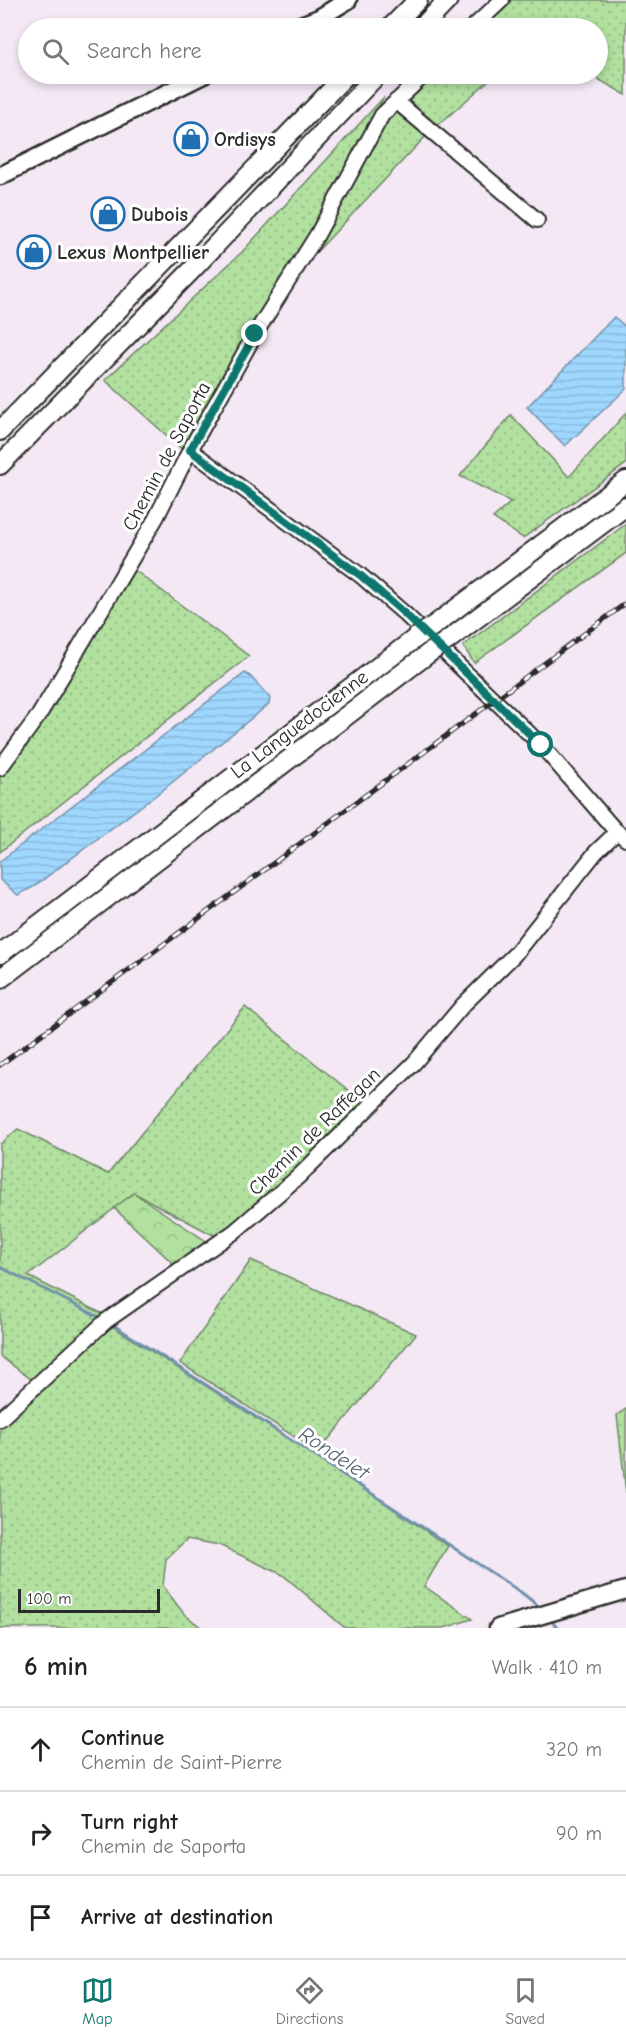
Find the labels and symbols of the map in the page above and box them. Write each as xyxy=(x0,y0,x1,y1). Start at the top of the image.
shop icon: Ordisys xyxy=(173,121,209,157)
place label: Ordisys xyxy=(214,128,276,151)
shop icon: Dubois xyxy=(90,196,126,232)
place label: Dubois xyxy=(131,203,188,226)
shop icon: Lexus Montpellier xyxy=(16,234,52,270)
place label: Lexus Montpellier xyxy=(57,241,209,264)
route end xyxy=(241,320,267,346)
street label: Chemin de Saporta xyxy=(118,378,215,535)
street label: La Languedocienne xyxy=(226,665,373,784)
route start xyxy=(527,731,553,757)
street label: Chemin de Raffegan xyxy=(244,1063,385,1200)
water label: Rondelet xyxy=(294,1421,375,1485)
scale bar xyxy=(18,1586,160,1614)

